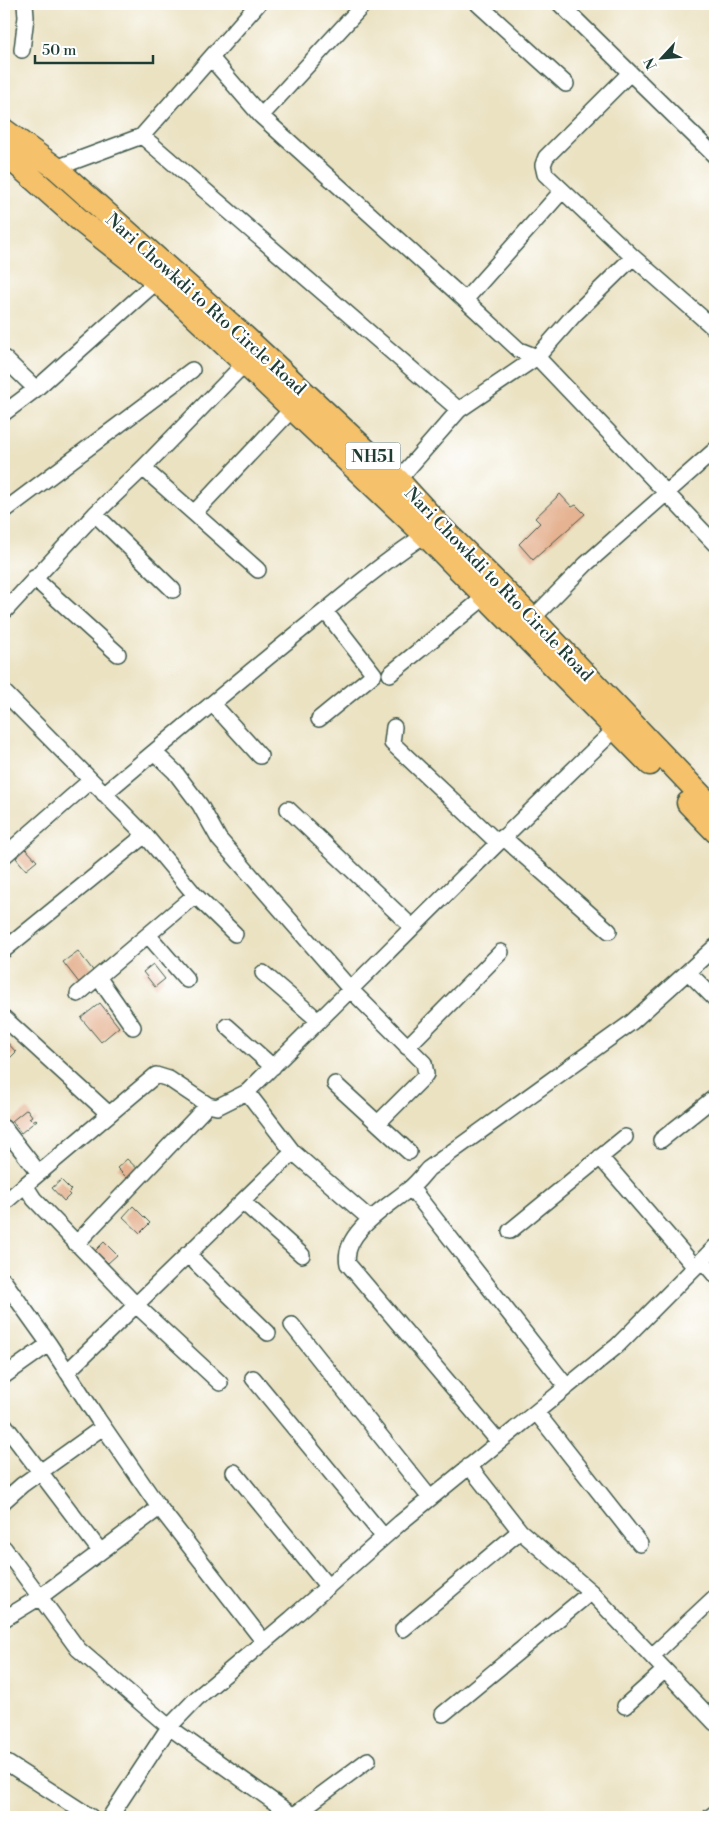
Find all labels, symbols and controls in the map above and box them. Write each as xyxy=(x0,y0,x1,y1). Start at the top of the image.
scale bar xyxy=(35,32,152,64)
north arrow xyxy=(636,32,686,82)
text: 50 m xyxy=(42,41,76,60)
text: N xyxy=(641,54,662,72)
street label: Nari Chowkdi to Rto Circle Road xyxy=(101,208,311,401)
road number: NH51 xyxy=(346,442,400,470)
street label: Nari Chowkdi to Rto Circle Road xyxy=(399,482,598,687)

